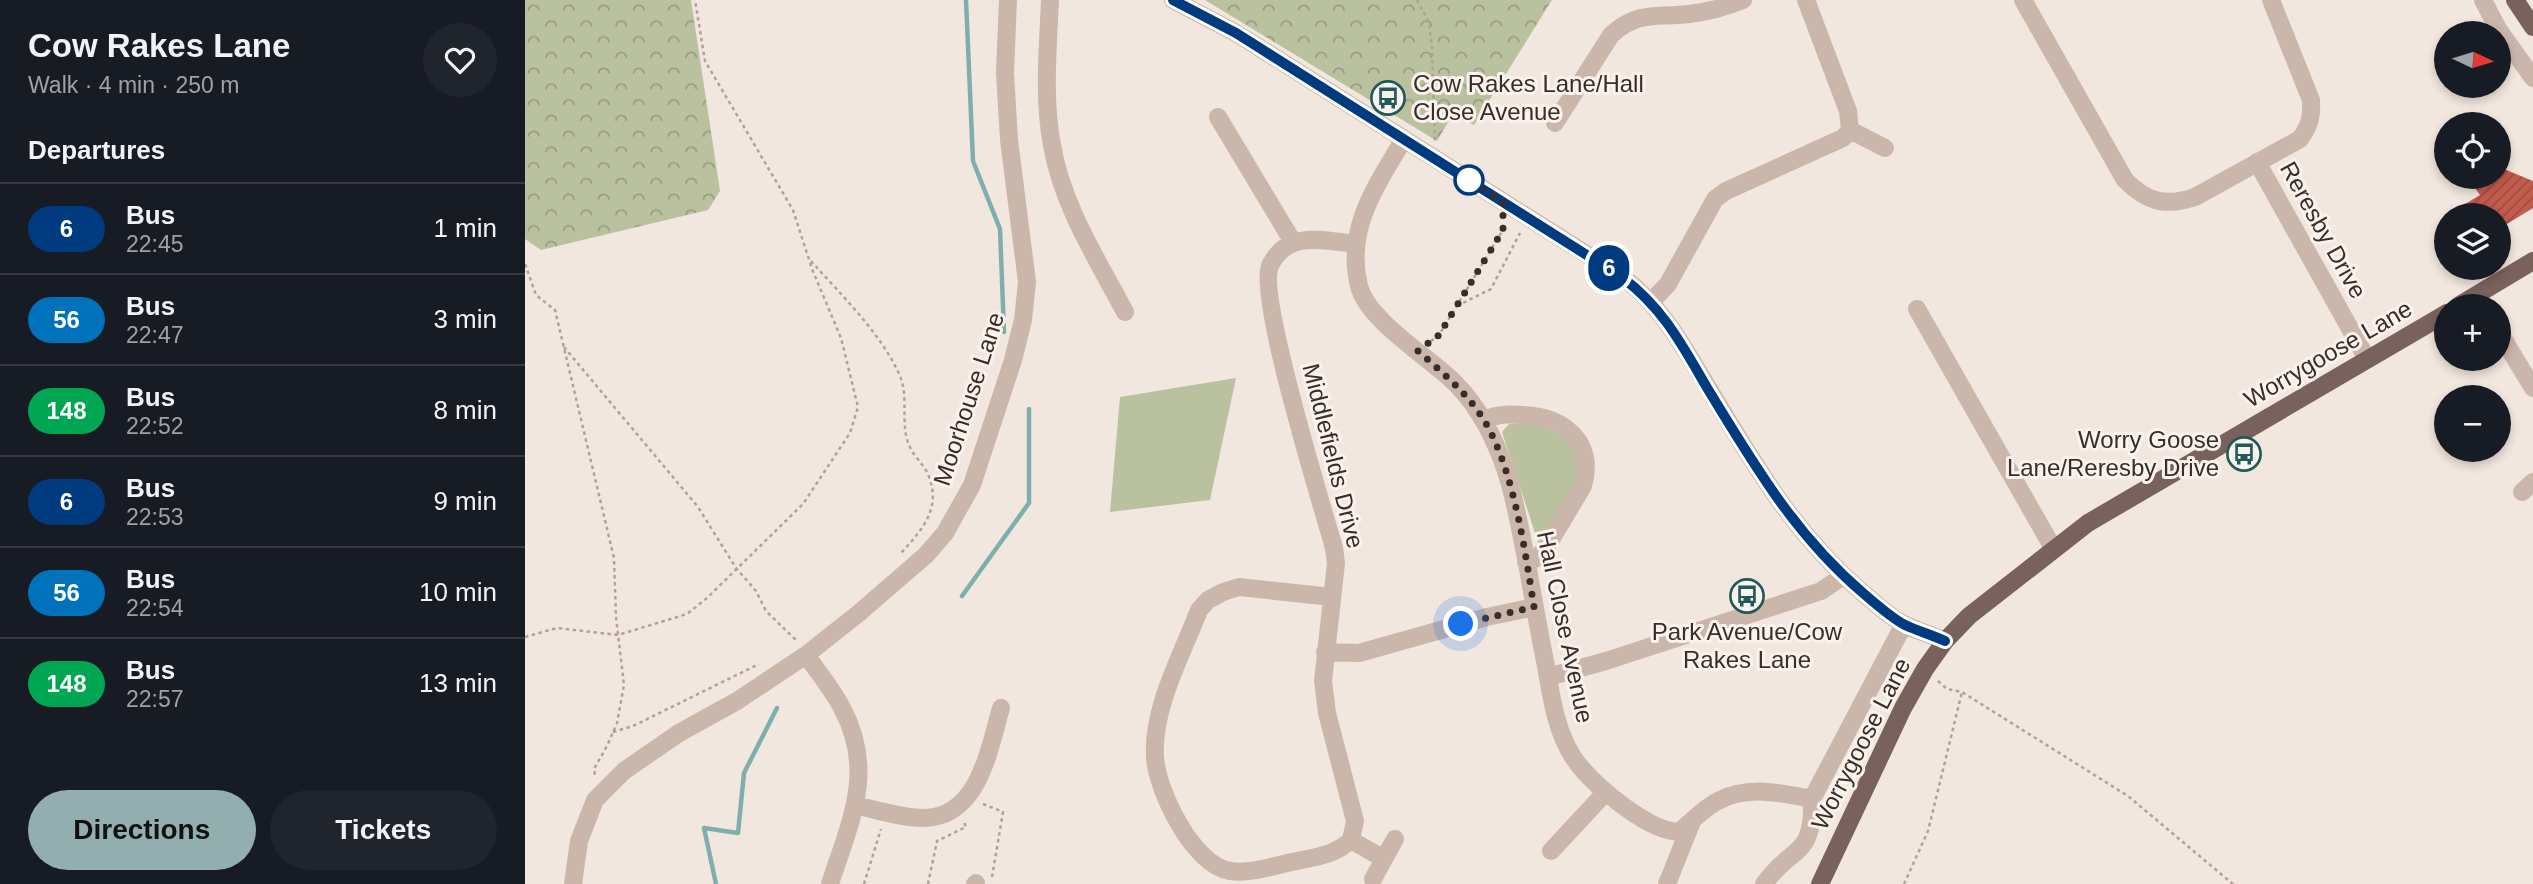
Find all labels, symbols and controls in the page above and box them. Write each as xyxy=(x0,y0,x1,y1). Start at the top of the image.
north arrow xyxy=(2434,21,2511,98)
map controls xyxy=(2434,21,2511,462)
button: heart xyxy=(423,23,497,97)
text: Cow Rakes Lane xyxy=(28,27,290,64)
place label: Cow Rakes Lane/Hall Close Avenue xyxy=(1413,70,1644,125)
text: Walk · 4 min · 250 m xyxy=(28,72,239,98)
bus stop icon: Cow Rakes Lane/Hall Close Avenue xyxy=(1369,79,1407,117)
button: locate xyxy=(2434,112,2511,189)
text: Departures xyxy=(28,135,165,165)
street label: Reresby Drive xyxy=(2275,157,2372,303)
unlabelled marker xyxy=(1454,165,1484,195)
text: Bus xyxy=(126,200,175,230)
button: layers xyxy=(2434,203,2511,280)
text: 1 min xyxy=(433,213,497,243)
text: 6 xyxy=(60,215,73,242)
text: 22:45 xyxy=(126,231,184,257)
line badge: 6 xyxy=(1586,245,1632,291)
text: 6 xyxy=(1602,254,1616,281)
text: Bus xyxy=(126,291,175,321)
button: + xyxy=(2434,294,2511,371)
street label: Worrygoose Lane xyxy=(2239,295,2416,413)
text: 3 min xyxy=(433,304,497,334)
text: 56 xyxy=(53,306,80,333)
street label: Moorhouse Lane xyxy=(928,309,1009,489)
text: 22:47 xyxy=(126,322,184,348)
street label: Middlefields Drive xyxy=(1297,361,1369,551)
text: Bus xyxy=(126,382,175,412)
button: − xyxy=(2434,385,2511,462)
text: 8 min xyxy=(433,395,497,425)
text: 148 xyxy=(46,397,87,424)
text: 22:52 xyxy=(126,413,184,439)
place label: Worry Goose Lane/Reresby Drive xyxy=(2007,426,2219,481)
bus stop icon: Worry Goose Lane/Reresby Drive xyxy=(2225,435,2263,473)
text: Bus xyxy=(126,473,175,503)
text: 9 min xyxy=(433,486,497,516)
text: 6 xyxy=(60,488,73,515)
text: 22:53 xyxy=(126,504,184,530)
street label: Hall Close Avenue xyxy=(1532,528,1599,725)
text: Bus xyxy=(126,564,175,594)
text: 10 min xyxy=(419,577,497,607)
bus stop icon: Park Avenue/Cow Rakes Lane xyxy=(1728,577,1766,615)
text: 56 xyxy=(53,579,80,606)
text: 22:54 xyxy=(126,595,184,621)
your location xyxy=(1443,606,1478,641)
place label: Park Avenue/Cow Rakes Lane xyxy=(1652,618,1843,673)
street label: Worrygoose Lane xyxy=(1806,653,1915,834)
text: Bus xyxy=(126,655,175,685)
text: 13 min xyxy=(419,668,497,698)
text: 148 xyxy=(46,670,87,697)
text: 22:57 xyxy=(126,686,184,712)
button: Directions xyxy=(28,790,256,870)
button: Tickets xyxy=(270,790,497,870)

